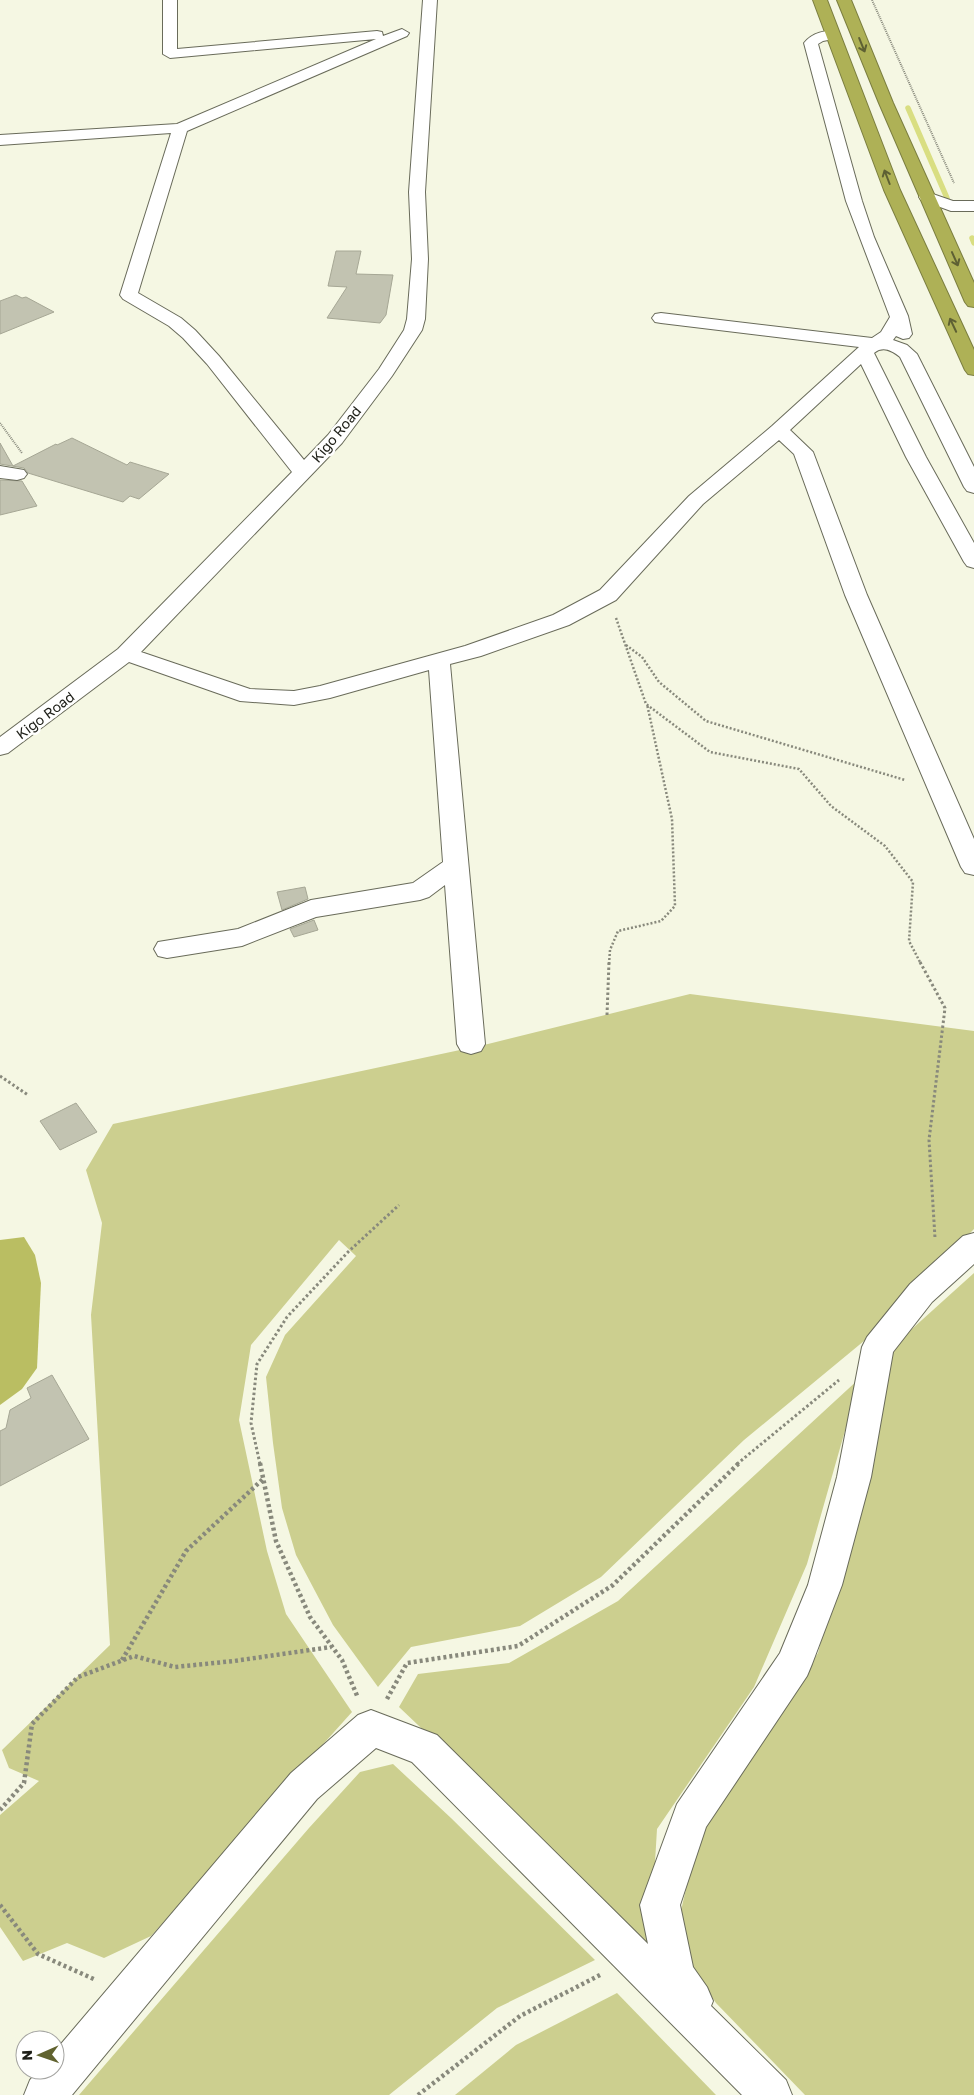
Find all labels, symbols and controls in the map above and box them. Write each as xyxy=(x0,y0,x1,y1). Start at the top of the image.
one-way arrow xyxy=(858,37,868,52)
one-way arrow xyxy=(882,170,891,185)
one-way arrow xyxy=(950,251,960,266)
one-way arrow xyxy=(948,318,958,333)
street label: Kigo Road xyxy=(308,402,364,466)
street label: Kigo Road xyxy=(13,688,77,742)
north arrow xyxy=(15,2030,65,2080)
text: N xyxy=(18,2050,35,2061)

